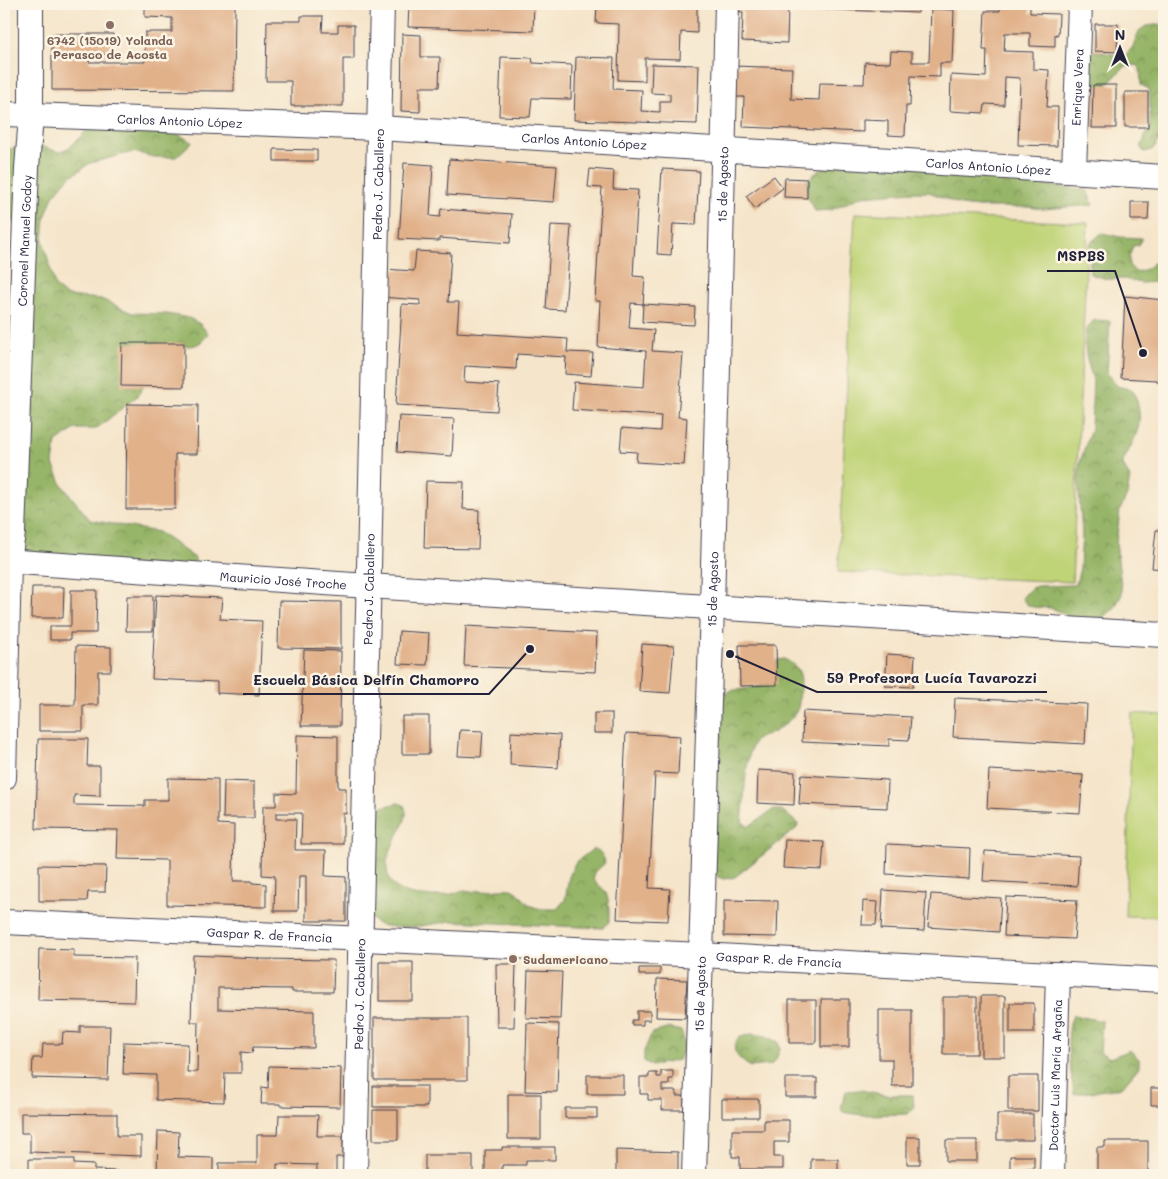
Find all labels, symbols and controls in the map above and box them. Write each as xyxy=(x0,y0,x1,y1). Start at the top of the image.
marker: 6742 (15019) Yolanda Perasco de Acosta xyxy=(104,19,116,31)
north arrow xyxy=(1096,22,1146,72)
text: N xyxy=(1115,25,1125,44)
place label: 6742 (15019) Yolanda Perasco de Acosta xyxy=(47,32,173,62)
street label: Enrique Vera xyxy=(1068,48,1086,126)
street label: Carlos Antonio López xyxy=(117,110,243,131)
street label: Pedro J. Caballero xyxy=(369,128,387,240)
street label: Carlos Antonio López xyxy=(521,129,648,153)
street label: 15 de Agosto xyxy=(714,146,731,222)
street label: Carlos Antonio López xyxy=(925,154,1052,178)
street label: Coronel Manuel Godoy xyxy=(14,175,35,307)
callout: MSPBS xyxy=(1047,242,1115,271)
text: MSPBS xyxy=(1057,246,1105,265)
street label: Pedro J. Caballero xyxy=(359,533,378,645)
street label: 15 de Agosto xyxy=(703,551,721,627)
street label: Mauricio José Troche xyxy=(219,568,347,593)
callout: 59 Profesora Lucía Tavarozzi xyxy=(817,663,1047,692)
callout: Escuela Básica Delfín Chamorro xyxy=(243,665,489,694)
text: 59 Profesora Lucía Tavarozzi xyxy=(827,668,1037,687)
text: Escuela Básica Delfín Chamorro xyxy=(253,670,479,689)
street label: Gaspar R. de Francia xyxy=(206,924,333,946)
street label: Pedro J. Caballero xyxy=(350,938,368,1050)
street label: Gaspar R. de Francia xyxy=(716,948,843,971)
place label: Sudamericano xyxy=(523,951,608,967)
marker: Sudamericano xyxy=(507,953,519,965)
street label: 15 de Agosto xyxy=(691,956,709,1032)
street label: Doctor Luis María Argaña xyxy=(1045,999,1065,1151)

